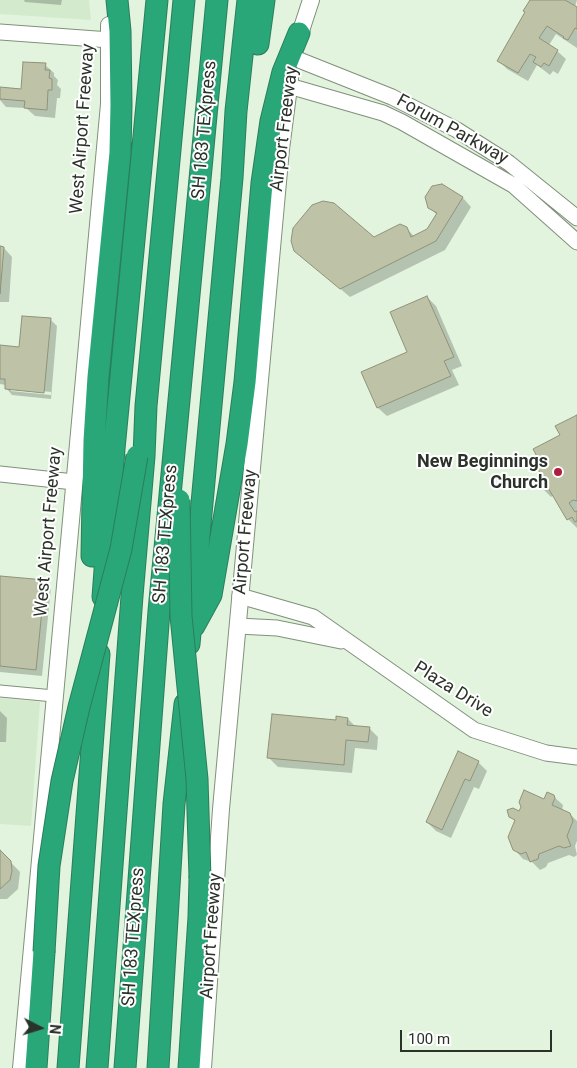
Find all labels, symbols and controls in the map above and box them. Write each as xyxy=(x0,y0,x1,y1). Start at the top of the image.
street label: West Airport Freeway xyxy=(66,43,100,215)
street label: SH 183 TEXpress xyxy=(188,60,222,200)
street label: Airport Freeway xyxy=(267,65,303,193)
street label: Forum Parkway xyxy=(392,90,512,170)
street label: West Airport Freeway xyxy=(31,446,67,618)
place label: New Beginnings Church xyxy=(417,451,548,494)
street label: SH 183 TEXpress xyxy=(149,464,183,604)
marker: New Beginnings Church xyxy=(552,466,564,478)
street label: Airport Freeway xyxy=(230,468,262,596)
street label: Plaza Drive xyxy=(409,657,497,723)
street label: SH 183 TEXpress xyxy=(118,867,150,1007)
street label: Airport Freeway xyxy=(197,872,227,1000)
north arrow xyxy=(15,1003,65,1053)
scale bar xyxy=(402,1020,554,1052)
text: N xyxy=(47,1024,63,1035)
text: 100 m xyxy=(408,1030,450,1048)

